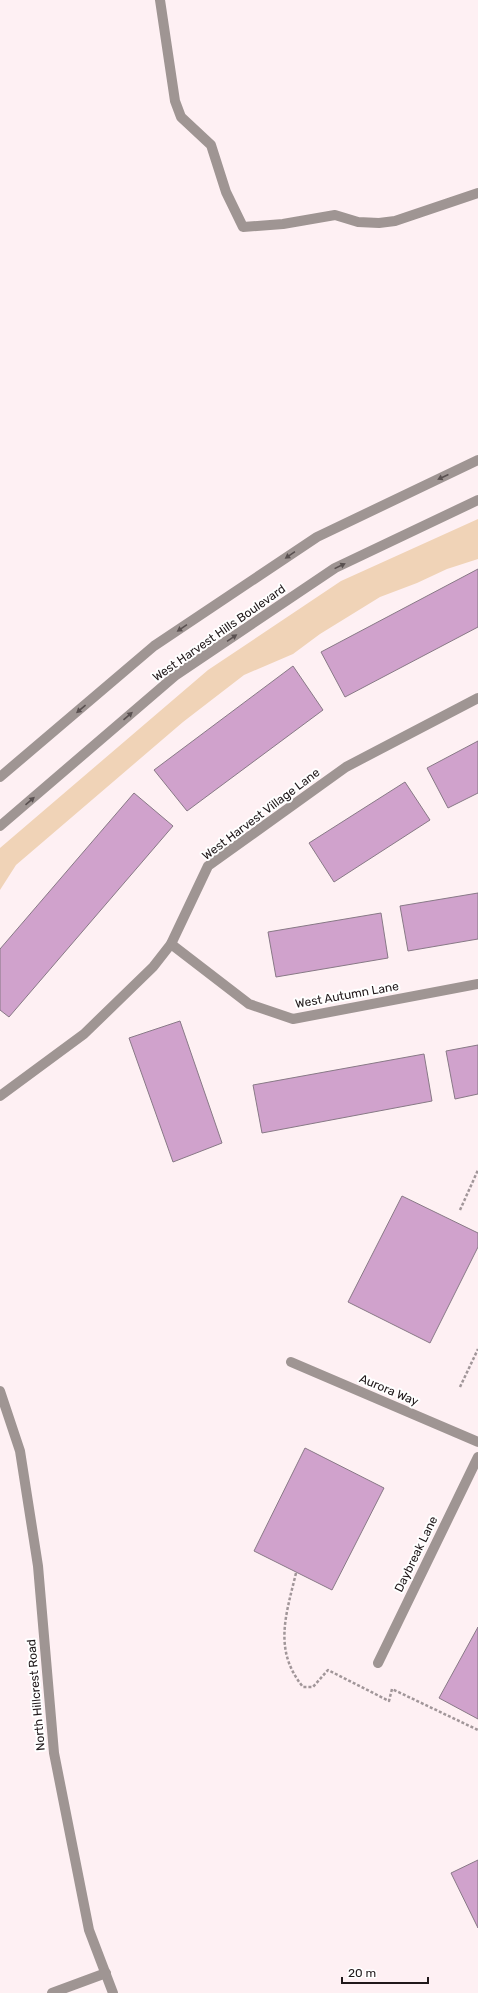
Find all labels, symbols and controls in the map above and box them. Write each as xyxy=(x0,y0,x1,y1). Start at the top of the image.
one-way arrow xyxy=(437,474,448,480)
one-way arrow xyxy=(284,551,295,559)
one-way arrow xyxy=(334,563,346,569)
street label: West Harvest Hills Boulevard xyxy=(150,582,288,684)
one-way arrow xyxy=(176,624,188,631)
one-way arrow xyxy=(227,634,237,642)
one-way arrow xyxy=(75,704,86,713)
one-way arrow xyxy=(123,712,134,721)
street label: West Harvest Village Lane xyxy=(199,765,323,863)
one-way arrow xyxy=(24,796,35,805)
street label: West Autumn Lane xyxy=(294,979,400,1011)
street label: Aurora Way xyxy=(357,1371,421,1409)
street label: Daybreak Lane xyxy=(392,1514,441,1594)
street label: North Hillcrest Road xyxy=(24,1639,48,1751)
scale bar xyxy=(342,1959,428,1985)
text: 20 m xyxy=(348,1966,376,1980)

